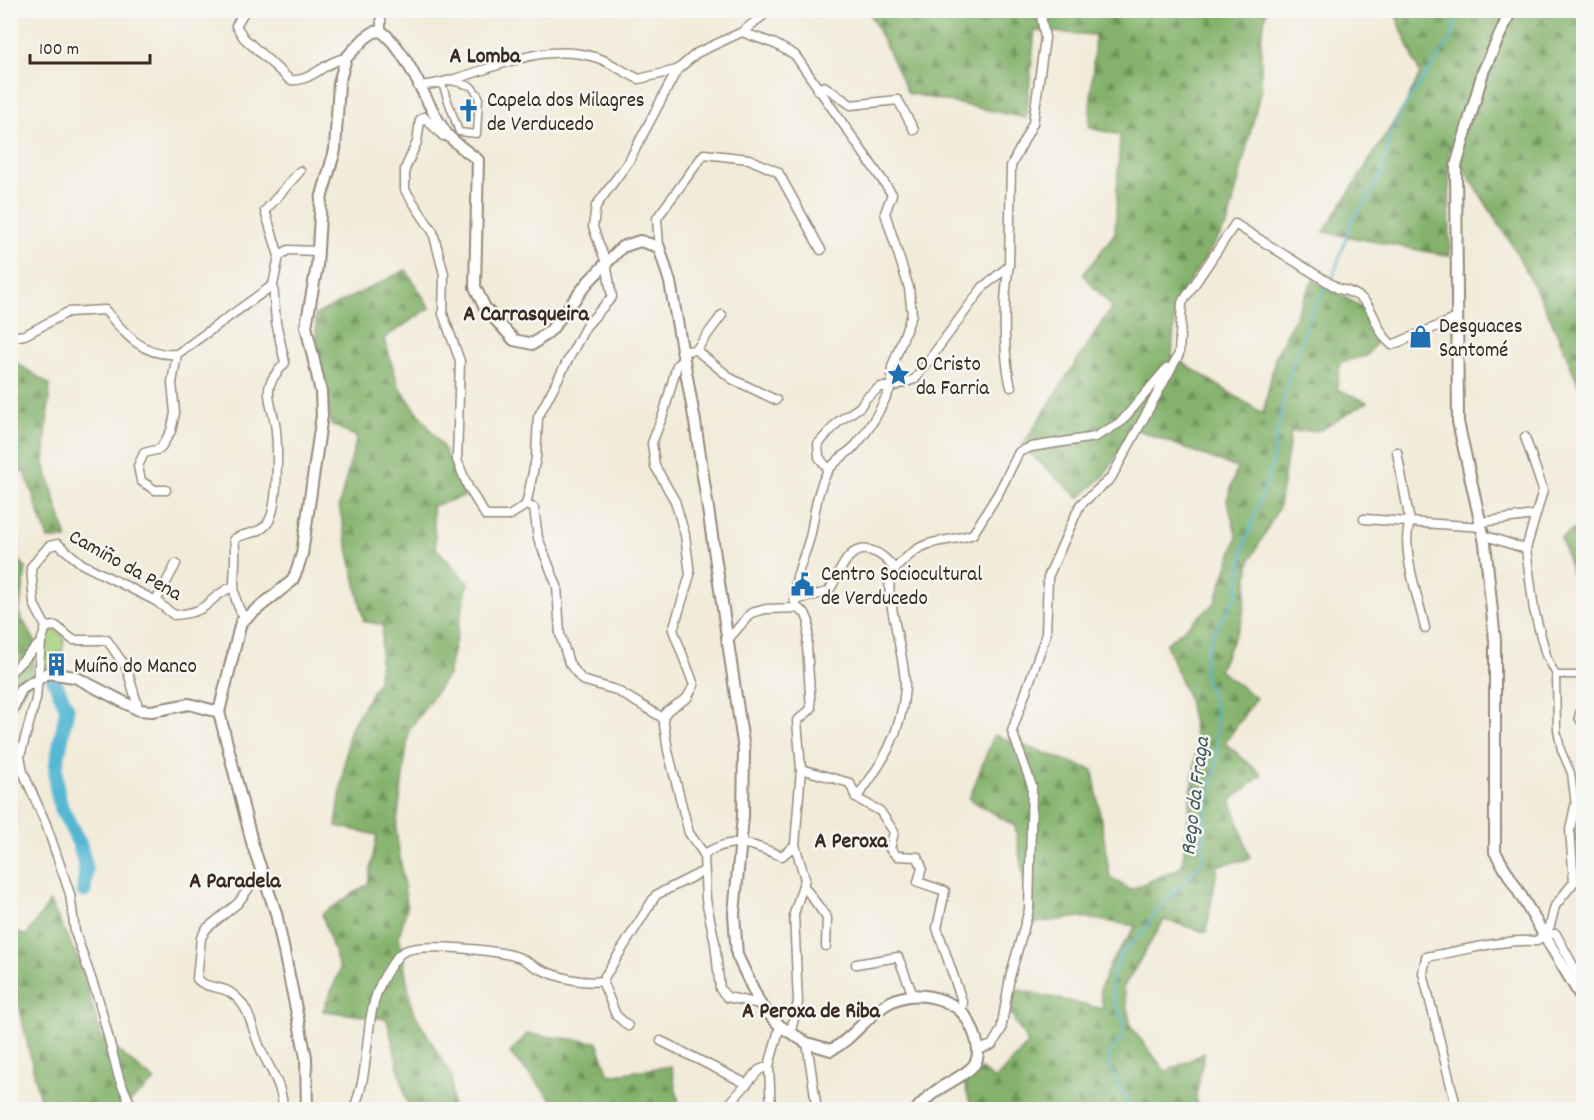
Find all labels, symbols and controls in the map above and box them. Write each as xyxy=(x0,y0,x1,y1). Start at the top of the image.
scale bar xyxy=(30,27,150,65)
text: 100 m xyxy=(39,38,79,63)
district label: A Lomba xyxy=(450,42,521,73)
place label: Capela dos Milagres de Verducedo xyxy=(487,87,645,141)
church icon: Capela dos Milagres de Verducedo xyxy=(456,98,482,124)
district label: A Carrasqueira xyxy=(463,300,589,331)
place label: Desguaces Santomé xyxy=(1439,313,1523,367)
shop icon: Desguaces Santomé xyxy=(1408,324,1434,350)
place label: O Cristo da Farria xyxy=(916,351,990,405)
place icon: O Cristo da Farria xyxy=(885,362,911,388)
street label: Camiño da Pena xyxy=(63,523,188,611)
place label: Centro Sociocultural de Verducedo xyxy=(821,561,982,615)
public building icon: Centro Sociocultural de Verducedo xyxy=(790,572,816,598)
building icon: Muíño do Manco xyxy=(43,652,69,678)
place label: Muíño do Manco xyxy=(74,653,197,683)
water label: Rego da Fraga xyxy=(1174,734,1219,857)
district label: A Peroxa xyxy=(814,827,888,858)
district label: A Paradela xyxy=(189,867,281,898)
district label: A Peroxa de Riba xyxy=(742,997,881,1028)

